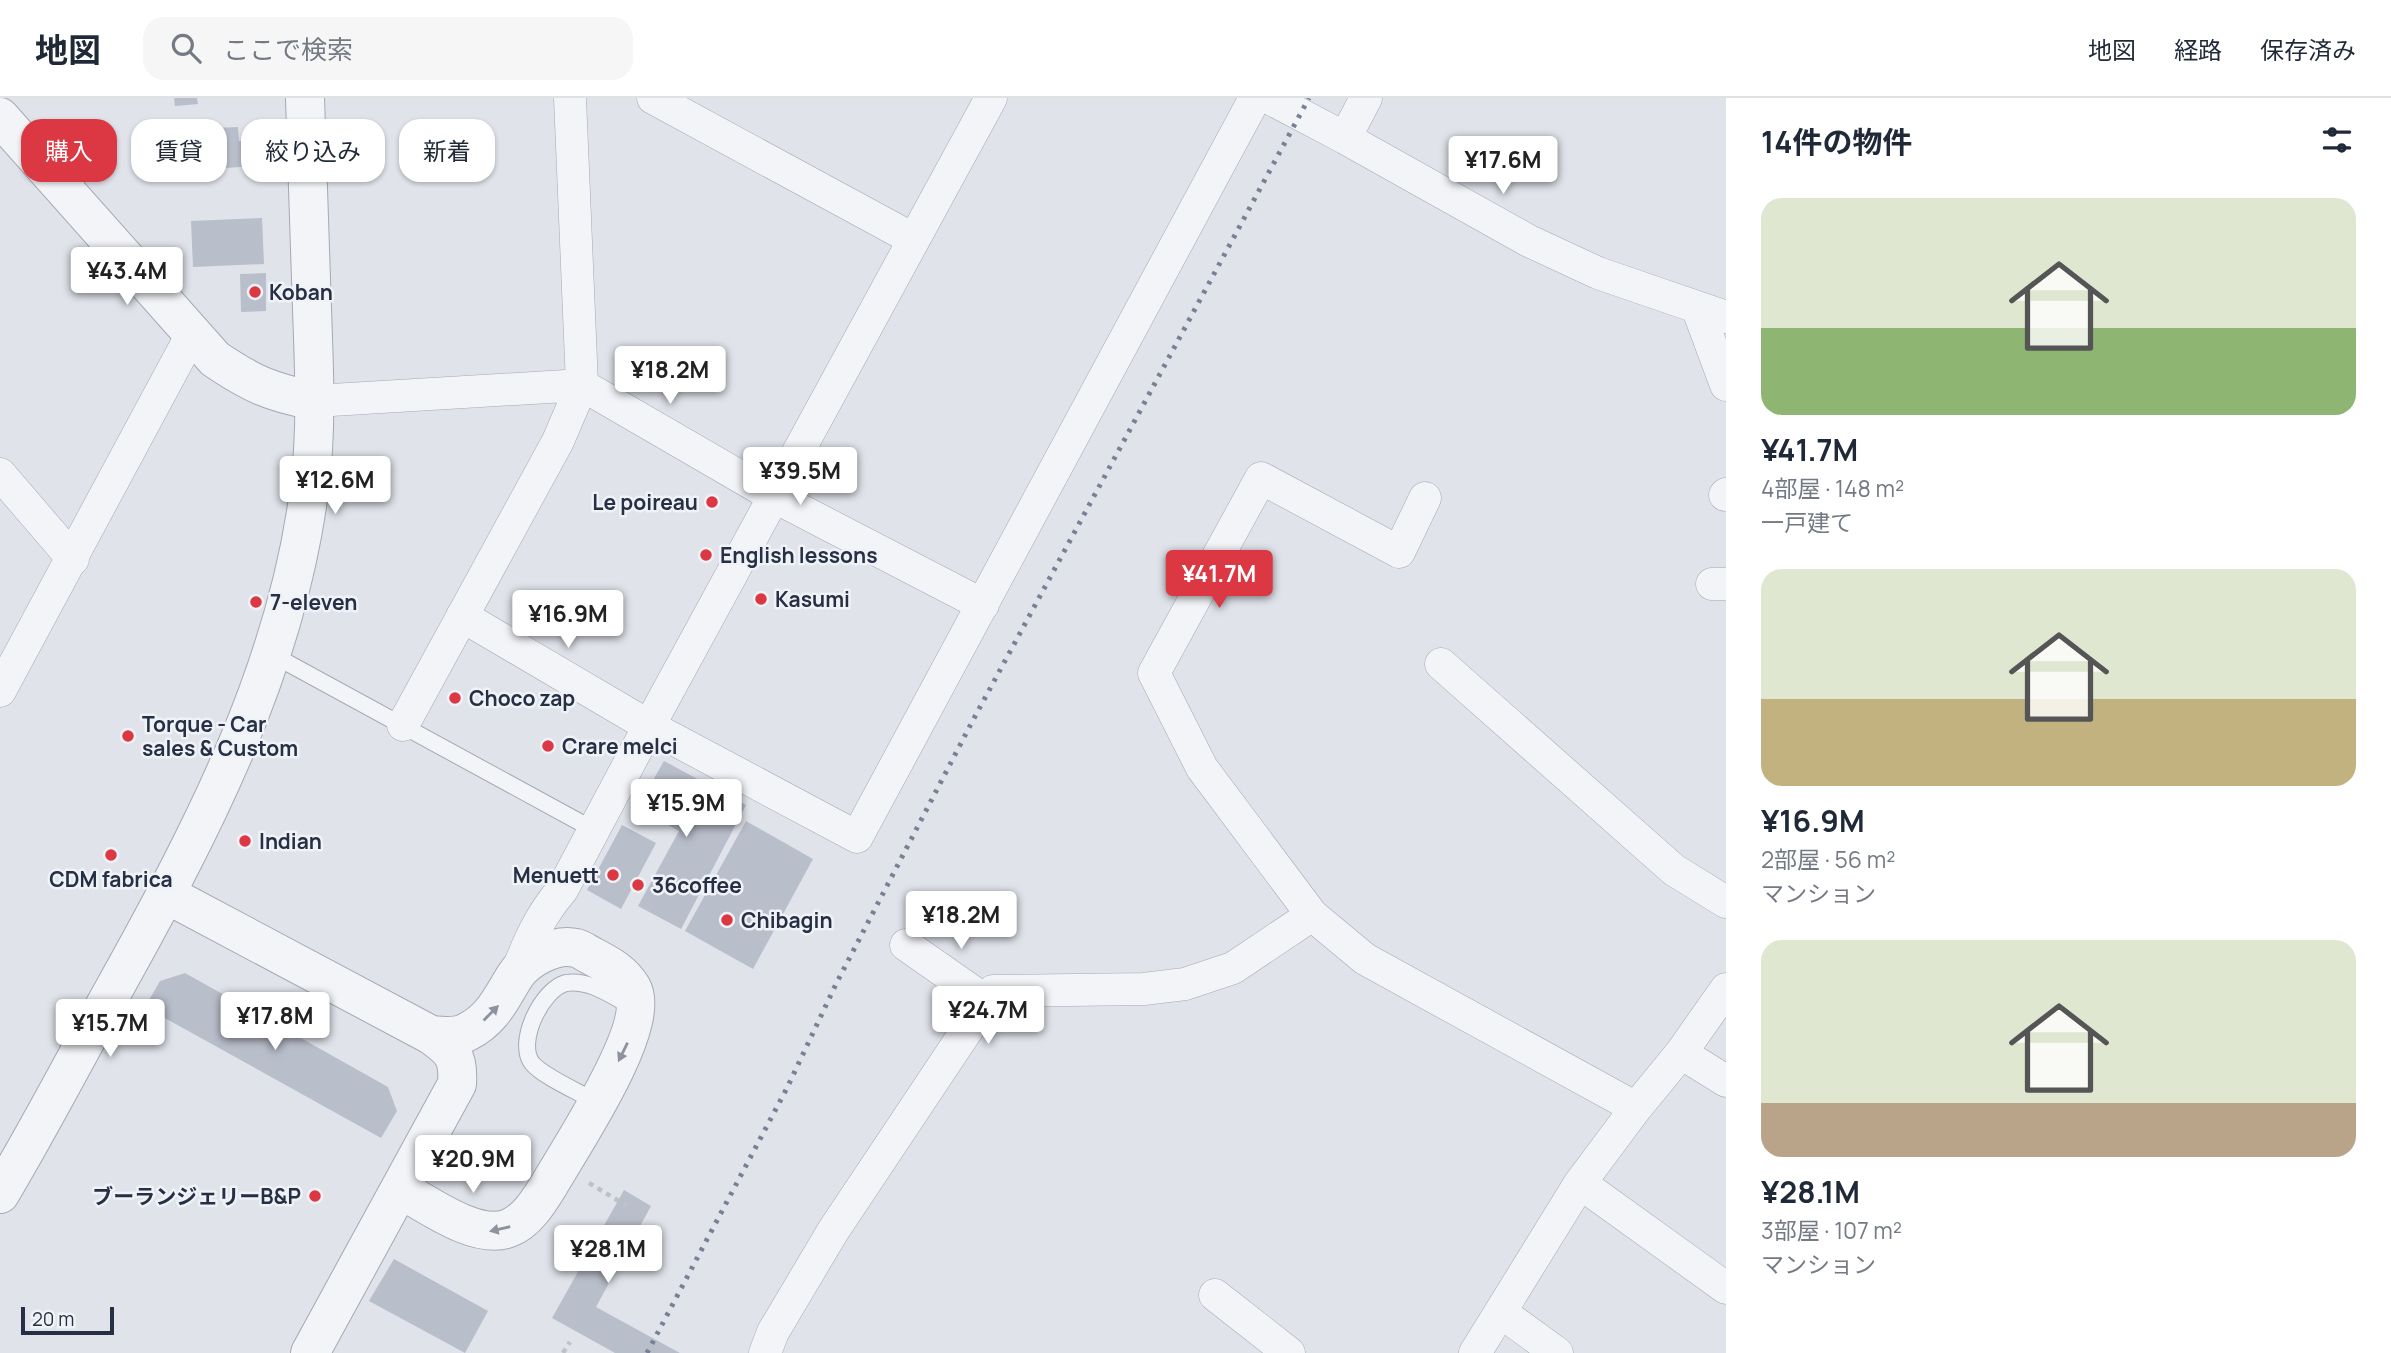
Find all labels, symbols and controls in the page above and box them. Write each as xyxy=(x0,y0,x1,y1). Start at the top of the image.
search box xyxy=(143,17,633,80)
text: 地図 xyxy=(35,27,101,72)
icon: search xyxy=(167,29,205,67)
text: ここで検索 xyxy=(223,31,353,67)
text: 地図 xyxy=(2088,33,2136,66)
text: 経路 xyxy=(2174,33,2222,66)
text: 保存済み xyxy=(2260,33,2356,66)
chip: 購入 xyxy=(21,119,117,182)
chip: 賃貸 xyxy=(131,119,227,182)
chip: 絞り込み xyxy=(241,119,385,182)
chip: 新着 xyxy=(399,119,495,182)
text: 14件の物件 xyxy=(1761,121,1912,162)
icon: filters xyxy=(2318,121,2356,159)
pin: ¥17.6M xyxy=(1446,136,1560,196)
text: ¥17.6M xyxy=(1465,143,1541,175)
icon: home xyxy=(1996,243,2122,369)
pin: ¥43.4M xyxy=(70,248,184,307)
text: ¥43.4M xyxy=(87,254,167,286)
place label: Koban xyxy=(269,278,333,306)
marker: Koban xyxy=(247,284,263,300)
pin: ¥18.2M xyxy=(613,346,727,406)
text: ¥18.2M xyxy=(631,353,709,385)
text: ¥41.7M xyxy=(1761,429,1858,470)
pin: ¥39.5M xyxy=(743,448,857,507)
text: ¥39.5M xyxy=(759,454,841,486)
pin: ¥12.6M xyxy=(278,456,392,516)
text: ¥12.6M xyxy=(296,463,374,495)
text: 4部屋 · 148 m² xyxy=(1761,472,1904,504)
place label: Le poireau xyxy=(592,488,698,516)
marker: Le poireau xyxy=(704,494,720,510)
text: 一戸建て xyxy=(1761,506,1853,538)
place label: English lessons xyxy=(720,541,878,569)
marker: English lessons xyxy=(698,547,714,563)
pin: ¥41.7M xyxy=(1162,550,1276,610)
text: ¥41.7M xyxy=(1182,557,1256,589)
place label: Kasumi xyxy=(775,585,850,613)
place label: 7-eleven xyxy=(270,588,357,616)
pin: ¥16.9M xyxy=(511,590,625,650)
marker: Kasumi xyxy=(753,591,769,607)
marker: 7-eleven xyxy=(248,594,264,610)
text: ¥16.9M xyxy=(528,597,608,629)
icon: home xyxy=(1996,614,2122,740)
place label: Choco zap xyxy=(469,684,575,712)
marker: Choco zap xyxy=(447,690,463,706)
place label: Torque - Car sales & Custom xyxy=(142,710,298,762)
marker: Torque - Car sales & Custom xyxy=(120,728,136,744)
place label: Crare melci xyxy=(562,732,678,760)
marker: Crare melci xyxy=(540,738,556,754)
pin: ¥15.9M xyxy=(629,780,743,839)
text: ¥15.9M xyxy=(647,786,725,818)
text: ¥16.9M xyxy=(1761,800,1865,841)
place label: Indian xyxy=(259,827,322,855)
marker: Indian xyxy=(237,833,253,849)
text: 2部屋 · 56 m² xyxy=(1761,843,1895,875)
marker: CDM fabrica xyxy=(103,847,119,863)
place label: Menuett xyxy=(513,861,599,889)
place label: CDM fabrica xyxy=(49,865,173,893)
marker: Menuett xyxy=(605,867,621,883)
place label: 36coffee xyxy=(652,871,742,899)
marker: 36coffee xyxy=(630,877,646,893)
text: マンション xyxy=(1761,877,1876,909)
pin: ¥18.2M xyxy=(904,892,1018,951)
text: ¥18.2M xyxy=(922,898,1000,930)
place label: Chibagin xyxy=(741,906,833,934)
marker: Chibagin xyxy=(719,912,735,928)
icon: home xyxy=(1996,985,2122,1111)
pin: ¥24.7M xyxy=(931,986,1045,1046)
pin: ¥17.8M xyxy=(218,992,332,1052)
text: ¥24.7M xyxy=(948,993,1028,1025)
text: ¥17.8M xyxy=(237,999,313,1031)
pin: ¥15.7M xyxy=(53,1000,167,1059)
one-way arrow xyxy=(482,1005,499,1021)
text: ¥15.7M xyxy=(72,1006,148,1038)
one-way arrow xyxy=(617,1042,629,1062)
pin: ¥20.9M xyxy=(416,1136,530,1195)
text: ¥20.9M xyxy=(431,1142,515,1174)
text: ¥28.1M xyxy=(1761,1171,1860,1212)
place label: ブーランジェリーB&P xyxy=(92,1182,301,1210)
marker: ブーランジェリーB&P xyxy=(307,1188,323,1204)
text: 3部屋 · 107 m² xyxy=(1761,1214,1902,1246)
one-way arrow xyxy=(489,1224,511,1235)
pin: ¥28.1M xyxy=(551,1226,665,1285)
text: ¥28.1M xyxy=(570,1232,646,1264)
text: マンション xyxy=(1761,1248,1876,1280)
scale bar xyxy=(21,1304,114,1336)
text: 20 m xyxy=(32,1306,74,1332)

